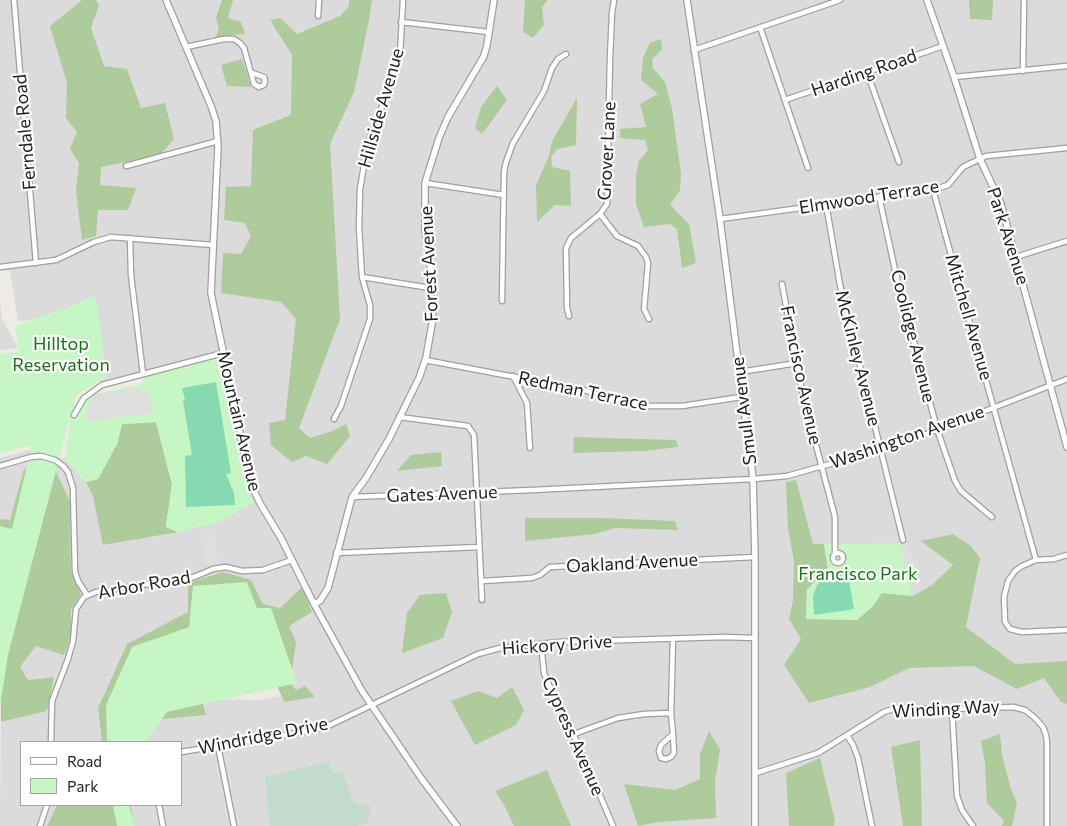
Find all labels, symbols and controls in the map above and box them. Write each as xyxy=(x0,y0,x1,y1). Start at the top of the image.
street label: Harding Road xyxy=(808,45,920,101)
street label: Hillside Avenue xyxy=(354,46,408,170)
street label: Ferndale Road xyxy=(9,73,41,191)
street label: Grover Lane xyxy=(594,101,620,201)
street label: Elmwood Terrace xyxy=(797,175,941,219)
street label: Park Avenue xyxy=(982,185,1034,287)
street label: Forest Avenue xyxy=(415,205,443,323)
street label: Mitchell Avenue xyxy=(941,251,997,383)
street label: Coolidge Avenue xyxy=(886,267,940,405)
street label: McKinley Avenue xyxy=(831,288,885,428)
street label: Francisco Avenue xyxy=(776,303,826,447)
park label: Hilltop Reservation xyxy=(12,333,110,376)
street label: Mountain Avenue xyxy=(212,349,266,493)
street label: Smull Avenue xyxy=(727,356,761,466)
street label: Redman Terrace xyxy=(516,367,650,415)
street label: Washington Avenue xyxy=(827,400,987,474)
street label: Gates Avenue xyxy=(386,481,498,507)
street label: Oakland Avenue xyxy=(566,549,698,577)
park label: Francisco Park xyxy=(798,563,918,585)
street label: Arbor Road xyxy=(96,566,192,604)
street label: Hickory Drive xyxy=(501,630,613,660)
street label: Cypress Avenue xyxy=(537,673,609,799)
street label: Winding Way xyxy=(892,695,1000,723)
street label: Windridge Drive xyxy=(196,713,330,759)
legend xyxy=(20,741,182,806)
text: Road xyxy=(67,752,102,770)
text: Park xyxy=(67,777,98,795)

